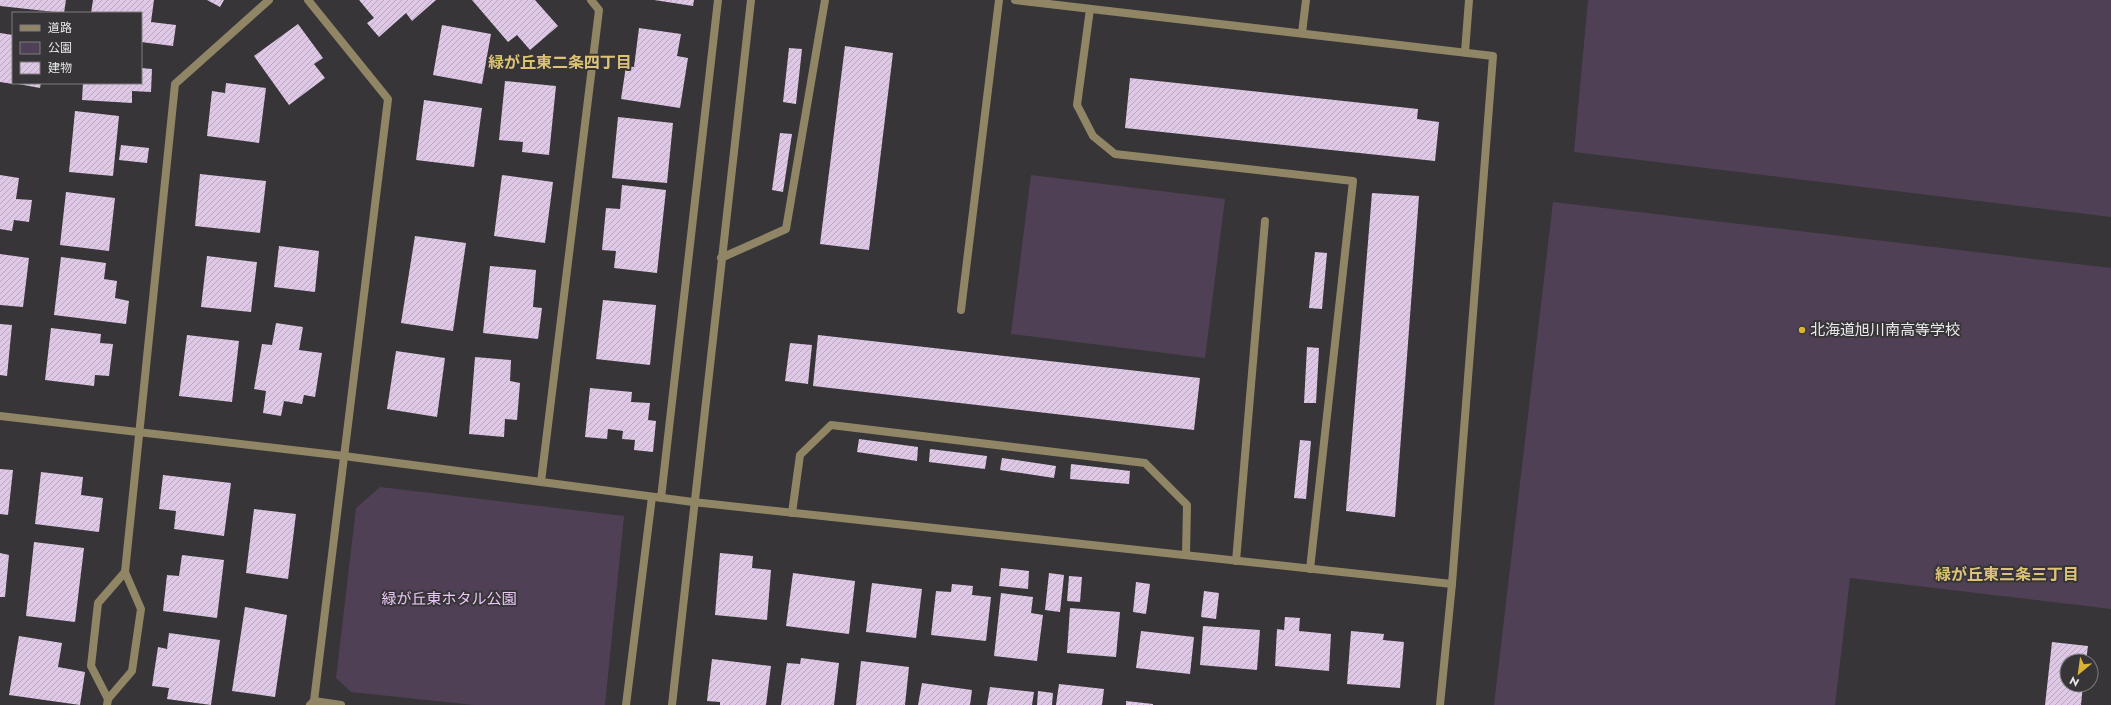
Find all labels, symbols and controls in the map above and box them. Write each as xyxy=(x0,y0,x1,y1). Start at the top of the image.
legend xyxy=(12,12,142,84)
text: 道路 xyxy=(48,19,72,37)
text: 公園 xyxy=(48,39,72,57)
district label: 緑が丘東二条四丁目 xyxy=(488,51,632,74)
text: 建物 xyxy=(48,59,72,77)
place label: 北海道旭川南高等学校 xyxy=(1810,319,1960,341)
marker: 北海道旭川南高等学校 xyxy=(1797,325,1807,335)
district label: 緑が丘東三条三丁目 xyxy=(1935,563,2079,586)
park label: 緑が丘東ホタル公園 xyxy=(381,588,517,610)
north arrow xyxy=(2059,653,2099,693)
text: N xyxy=(2066,673,2082,691)

